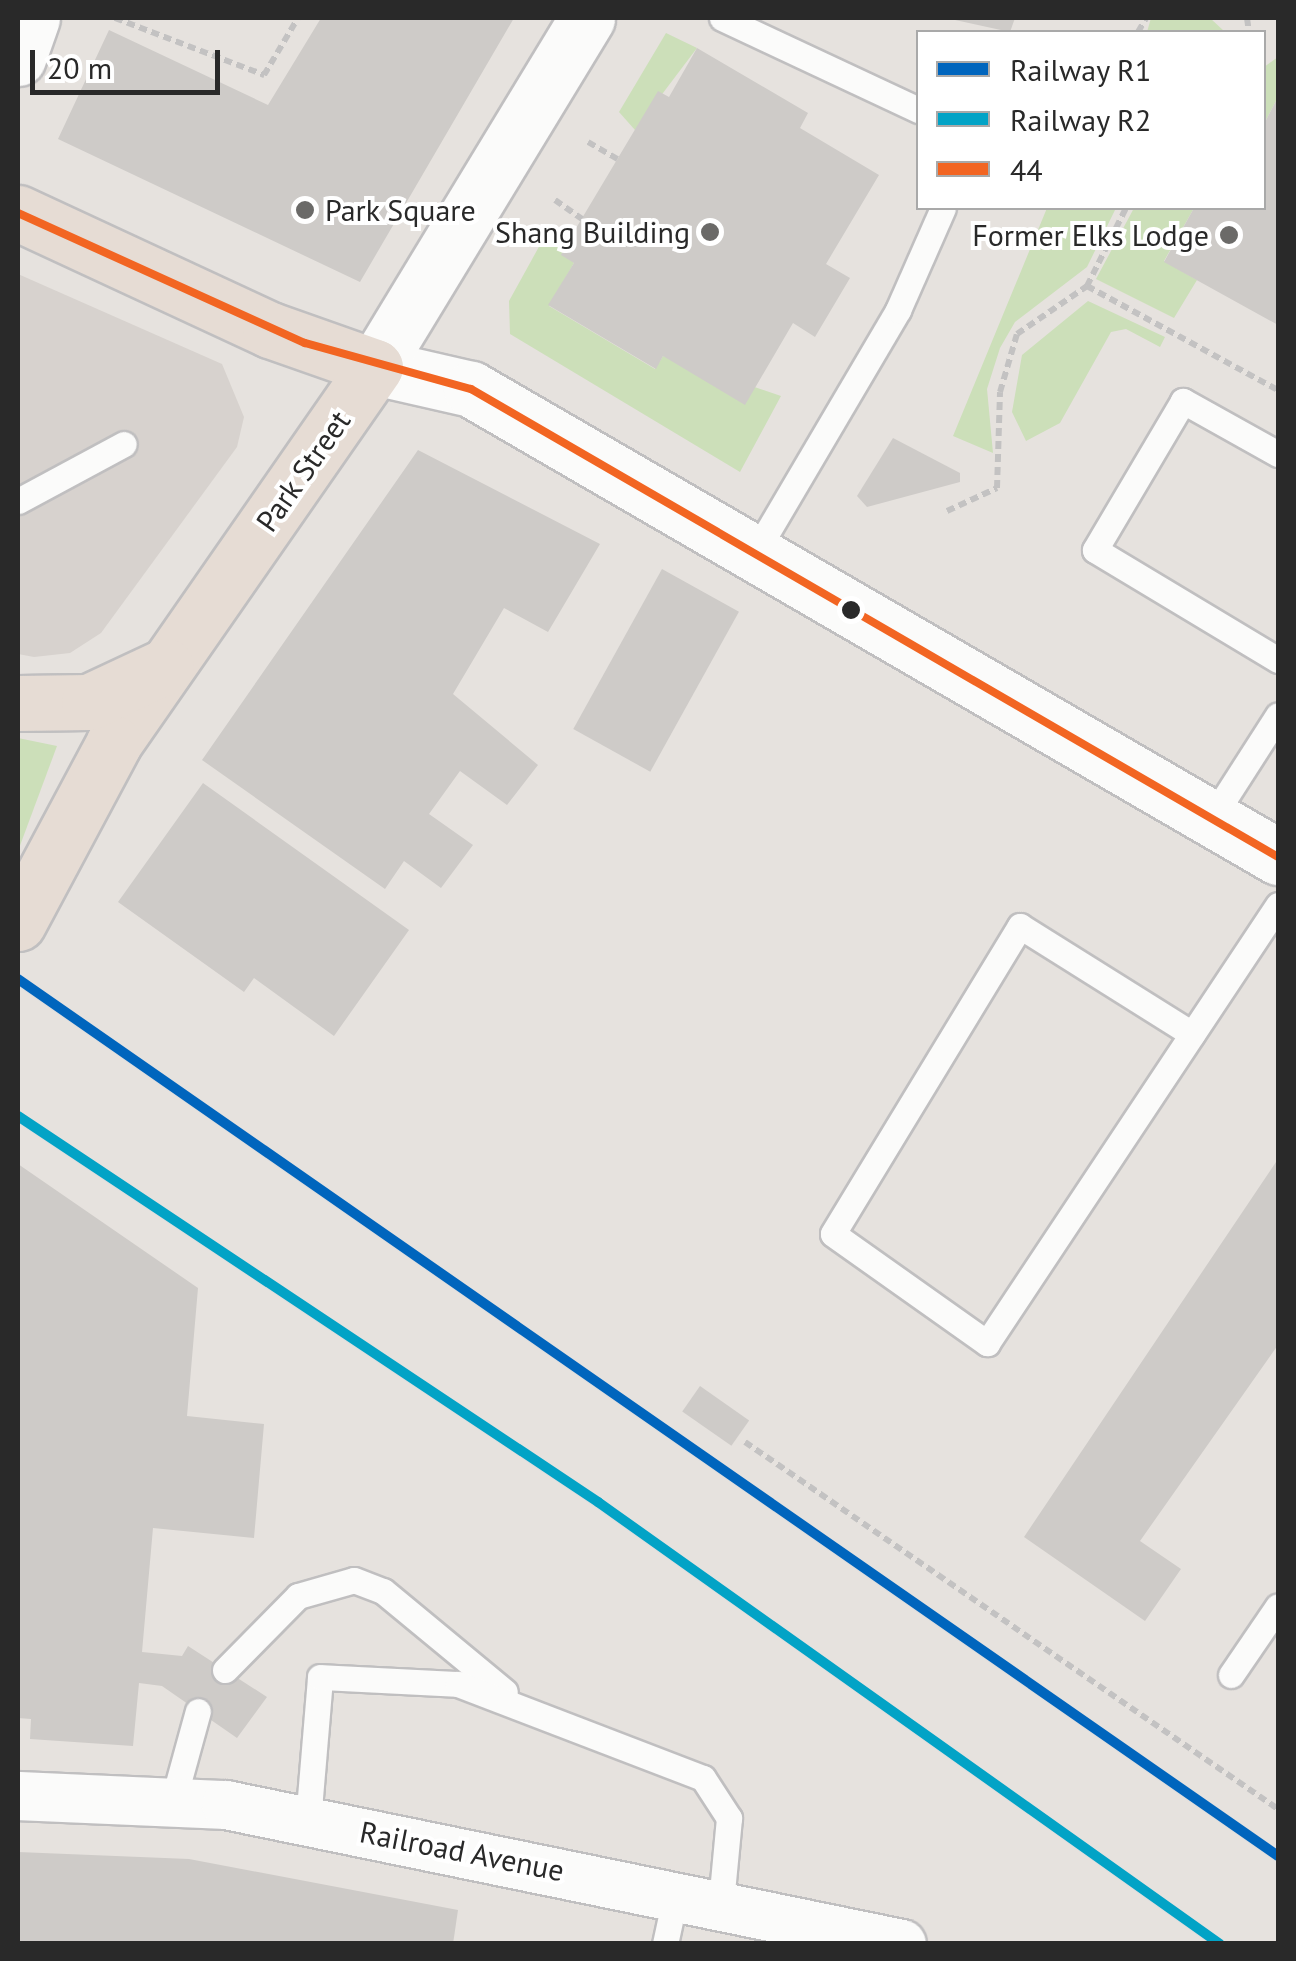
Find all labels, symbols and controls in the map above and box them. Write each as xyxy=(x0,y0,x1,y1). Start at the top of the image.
scale bar xyxy=(35,30,225,92)
legend xyxy=(916,30,1266,210)
text: 20 m xyxy=(47,48,112,87)
text: Railway R1 xyxy=(1010,50,1151,89)
text: Railway R2 xyxy=(1010,100,1151,139)
text: 44 xyxy=(1010,150,1043,189)
place label: Park Square xyxy=(325,192,477,228)
marker: Park Square xyxy=(294,199,316,221)
place label: Shang Building xyxy=(495,214,690,250)
place label: Former Elks Lodge xyxy=(972,217,1209,253)
marker: Shang Building xyxy=(699,221,721,243)
marker: Former Elks Lodge xyxy=(1218,224,1240,246)
street label: Park Street xyxy=(248,403,358,539)
unlabelled marker xyxy=(841,600,861,620)
street label: Railroad Avenue xyxy=(356,1813,568,1889)

